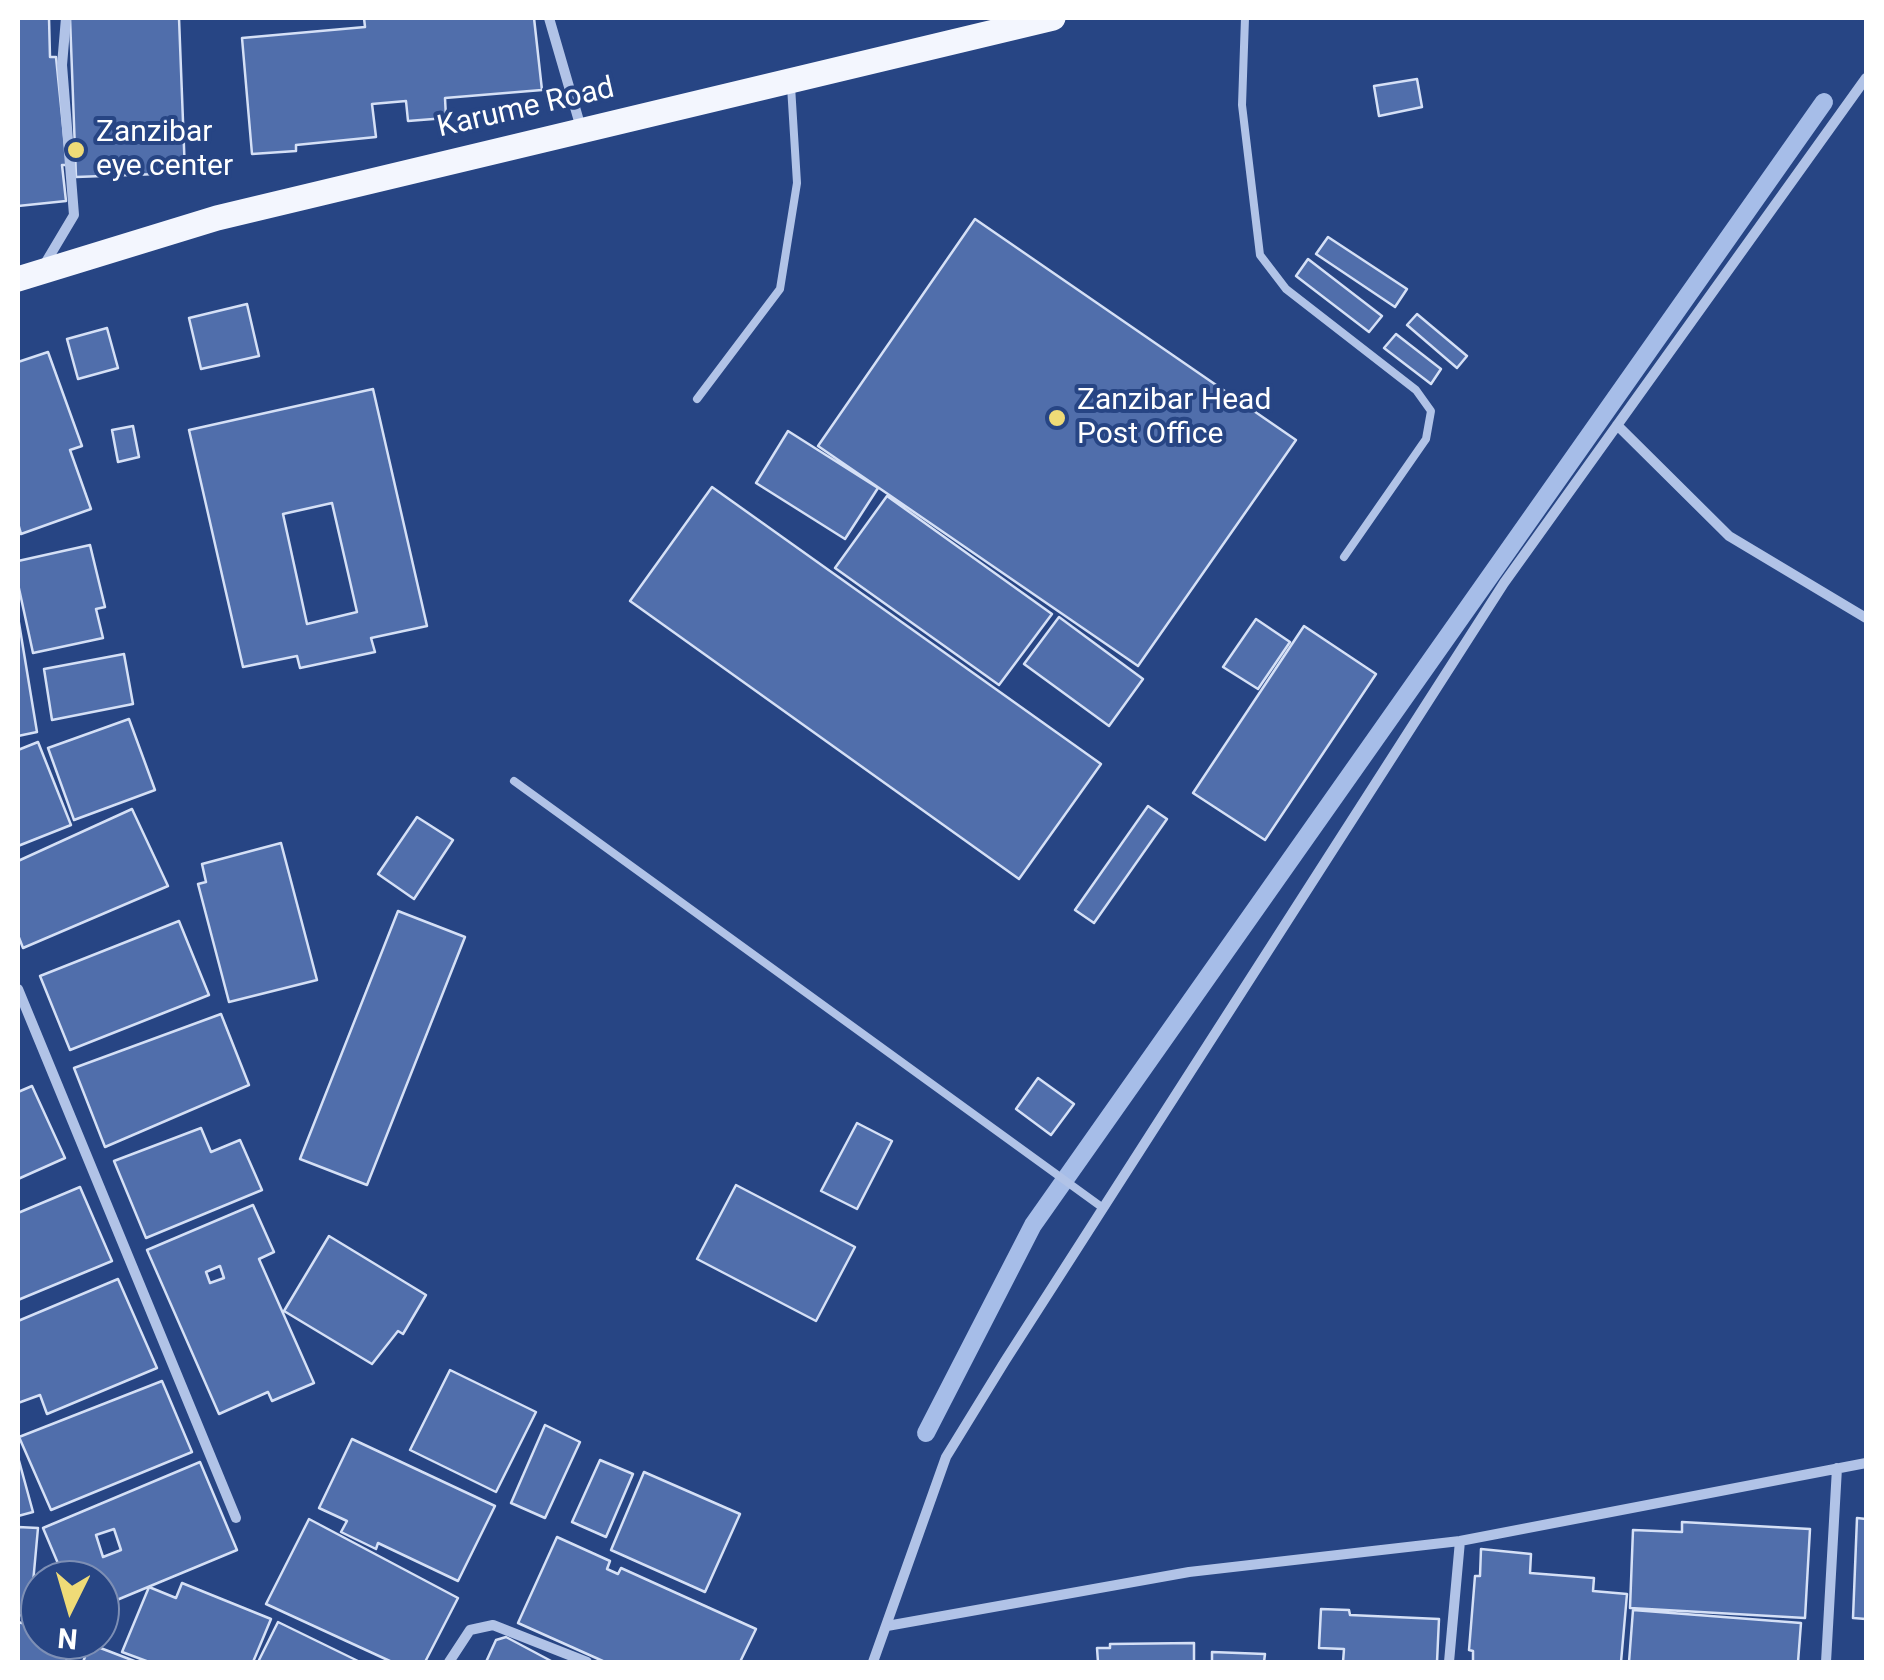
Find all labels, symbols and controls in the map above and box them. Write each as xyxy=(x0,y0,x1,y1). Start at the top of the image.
street label: Karume Road xyxy=(434,71,618,147)
place label: Zanzibar eye center xyxy=(96,115,233,186)
marker: Zanzibar eye center xyxy=(65,139,87,161)
place label: Zanzibar Head Post Office xyxy=(1077,383,1271,454)
marker: Zanzibar Head Post Office xyxy=(1046,407,1068,429)
north arrow xyxy=(20,1560,120,1660)
text: N xyxy=(56,1621,79,1656)

